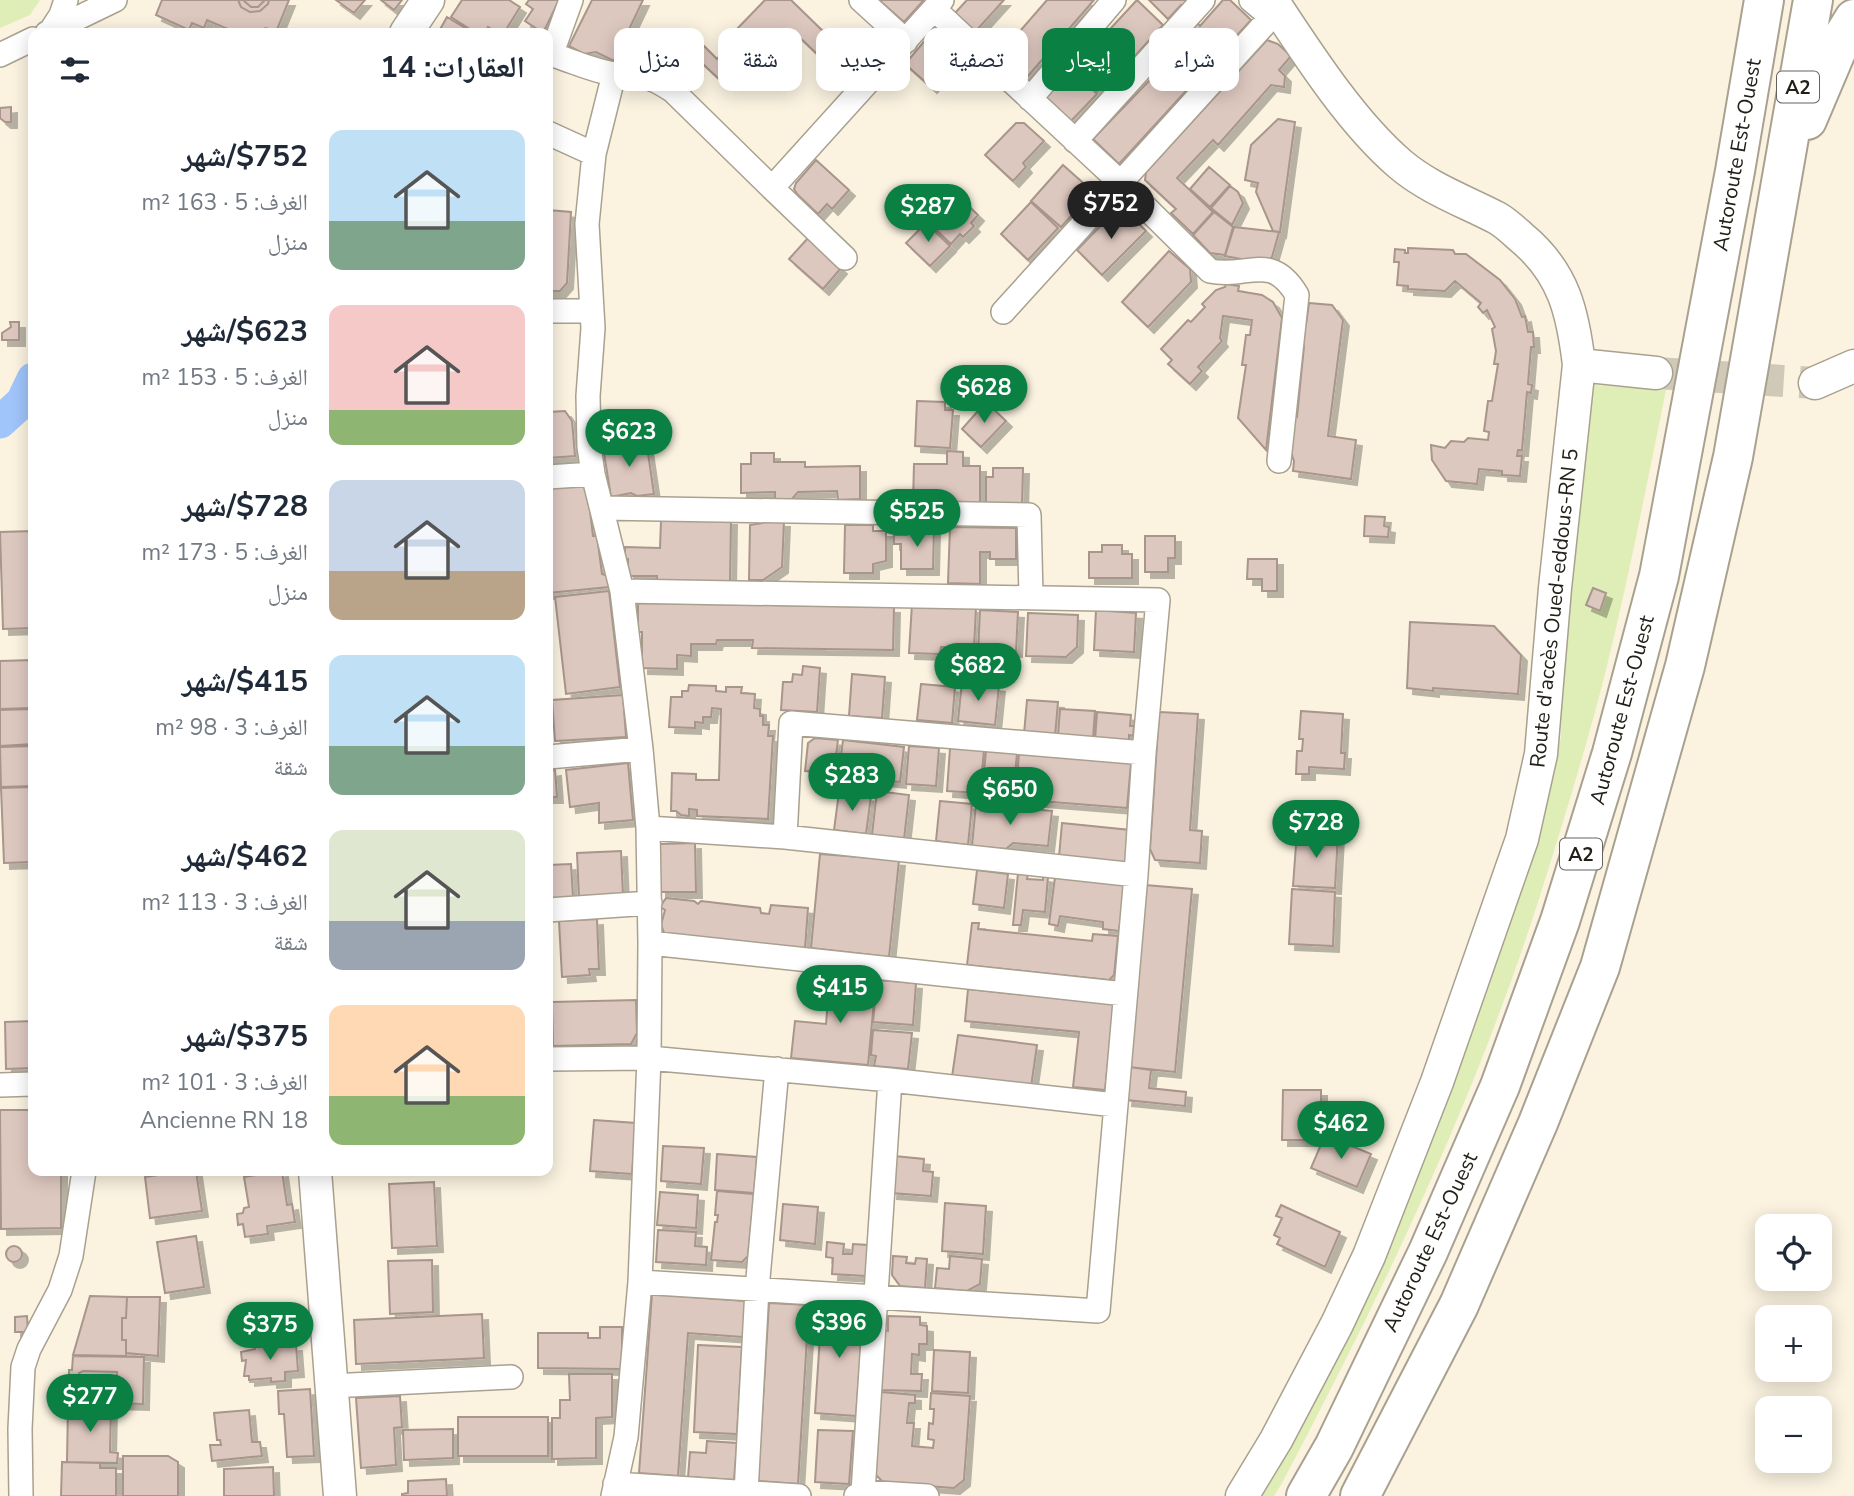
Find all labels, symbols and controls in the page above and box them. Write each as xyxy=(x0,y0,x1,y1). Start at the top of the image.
chip: منزل xyxy=(614,28,704,91)
chip: شقة xyxy=(718,28,802,91)
chip: جديد xyxy=(816,28,910,91)
chip: تصفية xyxy=(924,28,1028,91)
chip: إيجار xyxy=(1042,28,1135,91)
chip: شراء xyxy=(1149,28,1239,91)
text: العقارات: 14 xyxy=(380,47,525,88)
icon: filters xyxy=(56,51,94,89)
street label: Autoroute Est-Ouest xyxy=(1706,56,1768,254)
road number: A2 xyxy=(1777,72,1819,102)
text: $752/شهر xyxy=(182,136,308,177)
icon: home xyxy=(385,158,469,242)
pin: $752 xyxy=(1070,182,1152,241)
pin: $287 xyxy=(887,184,969,244)
text: الغرف: 5 · 163 m² xyxy=(142,187,308,218)
text: $752 xyxy=(1083,188,1139,219)
text: $287 xyxy=(900,191,956,222)
text: منزل xyxy=(268,227,308,258)
text: $623/شهر xyxy=(182,311,308,352)
icon: home xyxy=(385,333,469,417)
text: الغرف: 5 · 153 m² xyxy=(142,362,308,393)
pin: $628 xyxy=(943,366,1025,425)
text: $628 xyxy=(956,372,1012,403)
text: منزل xyxy=(268,402,308,433)
pin: $623 xyxy=(588,410,670,469)
text: $623 xyxy=(601,416,657,447)
street label: Route d'accès Oued-eddous-RN 5 xyxy=(1523,447,1585,769)
text: $728/شهر xyxy=(182,486,308,527)
pin: $525 xyxy=(876,490,958,549)
text: $525 xyxy=(889,496,945,527)
icon: home xyxy=(385,508,469,592)
text: الغرف: 5 · 173 m² xyxy=(142,537,308,568)
text: منزل xyxy=(268,577,308,608)
street label: Autoroute Est-Ouest xyxy=(1583,611,1661,808)
pin: $682 xyxy=(937,644,1019,703)
text: $682 xyxy=(950,650,1006,681)
text: $415/شهر xyxy=(182,661,308,702)
icon: home xyxy=(385,683,469,767)
text: الغرف: 3 · 98 m² xyxy=(155,712,308,743)
text: شقة xyxy=(274,752,308,783)
pin: $283 xyxy=(811,754,893,813)
text: $283 xyxy=(824,760,880,791)
pin: $650 xyxy=(969,768,1051,827)
text: $650 xyxy=(982,774,1038,805)
pin: $728 xyxy=(1275,800,1357,860)
text: $728 xyxy=(1288,807,1344,838)
text: $462/شهر xyxy=(182,836,308,877)
road number: A2 xyxy=(1560,838,1602,870)
icon: home xyxy=(385,858,469,942)
text: الغرف: 3 · 113 m² xyxy=(142,887,308,918)
text: شقة xyxy=(274,927,308,958)
pin: $415 xyxy=(799,965,881,1025)
text: $415 xyxy=(812,972,868,1003)
text: $375/شهر xyxy=(182,1016,308,1057)
icon: home xyxy=(385,1033,469,1117)
text: الغرف: 3 · 101 m² xyxy=(142,1067,308,1098)
pin: $462 xyxy=(1300,1102,1382,1161)
text: Ancienne RN 18 xyxy=(140,1105,308,1136)
text: $462 xyxy=(1313,1108,1369,1139)
street label: Autoroute Est-Ouest xyxy=(1376,1147,1484,1336)
map controls xyxy=(1755,1214,1832,1473)
button: locate xyxy=(1755,1214,1832,1291)
pin: $396 xyxy=(798,1300,880,1360)
pin: $375 xyxy=(229,1302,311,1362)
button: + xyxy=(1755,1305,1832,1382)
text: $396 xyxy=(811,1307,867,1338)
text: $375 xyxy=(242,1309,298,1340)
pin: $277 xyxy=(49,1374,131,1434)
text: $277 xyxy=(62,1381,118,1412)
button: − xyxy=(1755,1396,1832,1473)

